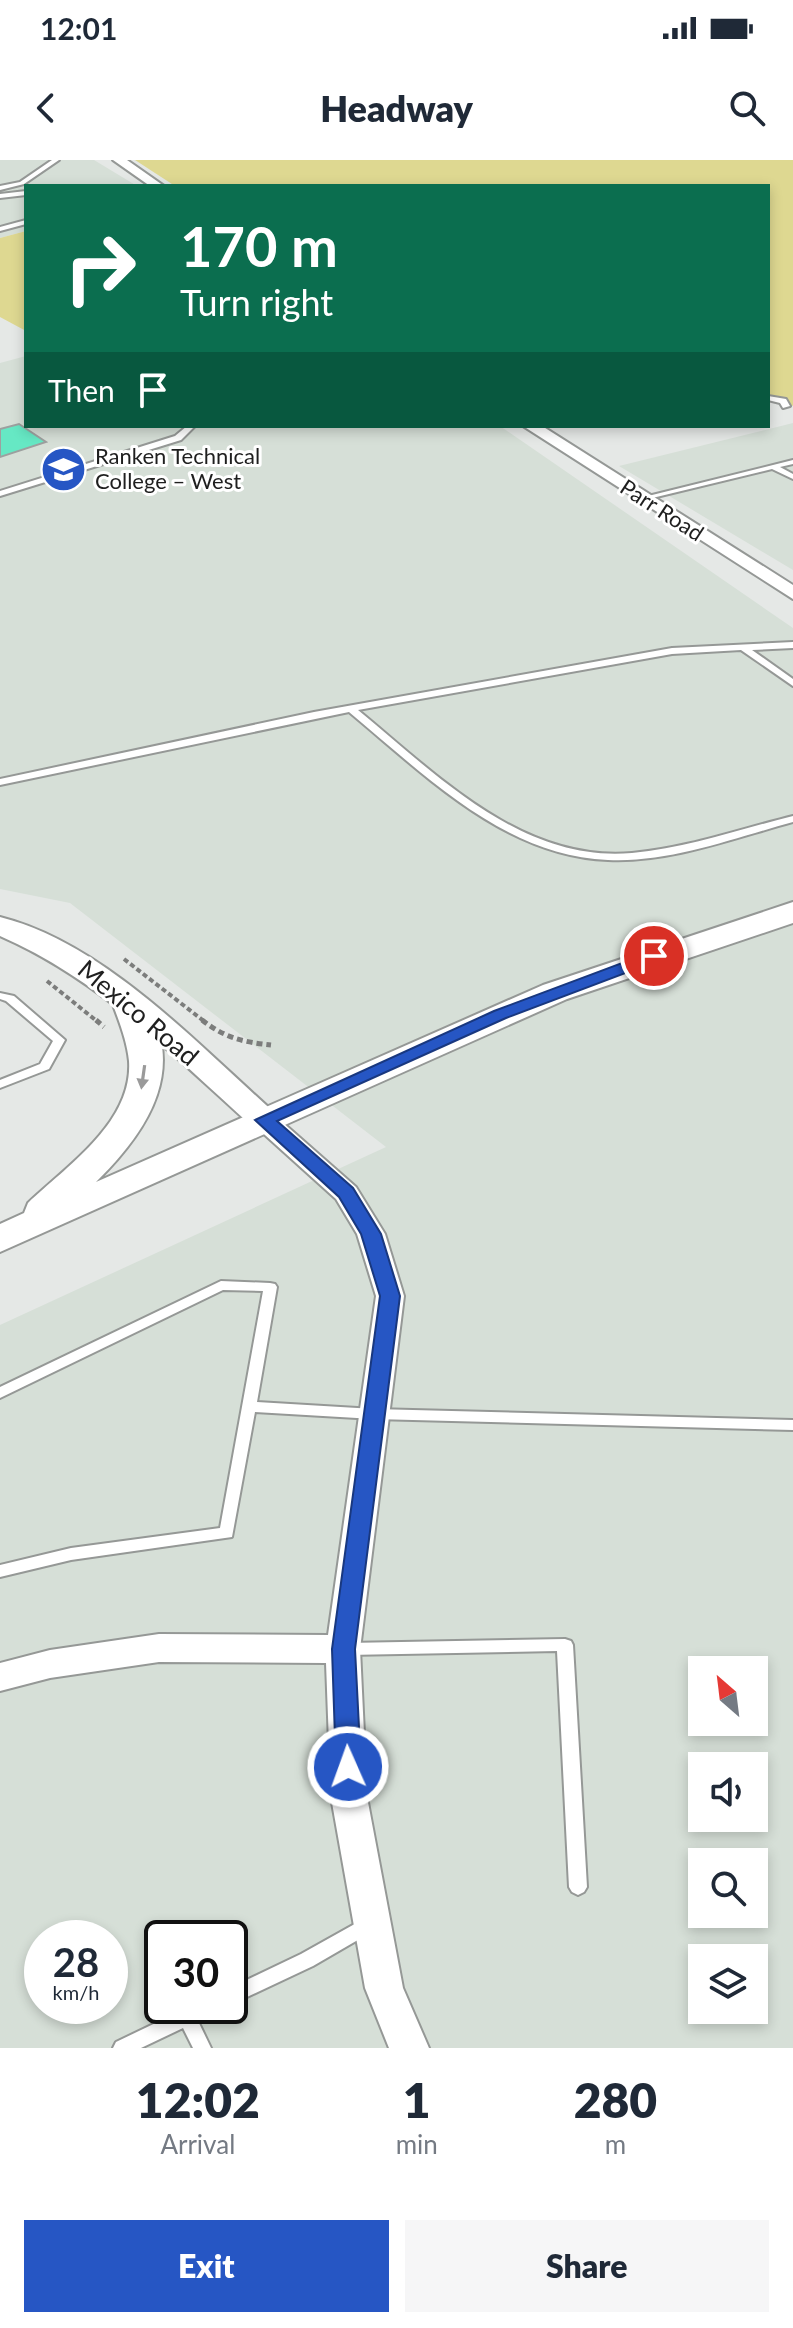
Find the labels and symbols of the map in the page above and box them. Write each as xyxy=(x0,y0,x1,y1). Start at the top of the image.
place label: Ranken Technical College – West xyxy=(95,442,260,494)
school or university icon: Ranken Technical College – West xyxy=(40,445,88,493)
street label: Parr Road xyxy=(616,473,709,546)
pin xyxy=(620,922,688,990)
street label: Mexico Road xyxy=(72,952,206,1072)
one-way arrow xyxy=(136,1065,149,1090)
north arrow xyxy=(688,1656,768,1736)
position arrow xyxy=(306,1725,390,1809)
speed limit sign: 30 xyxy=(144,1920,248,2024)

